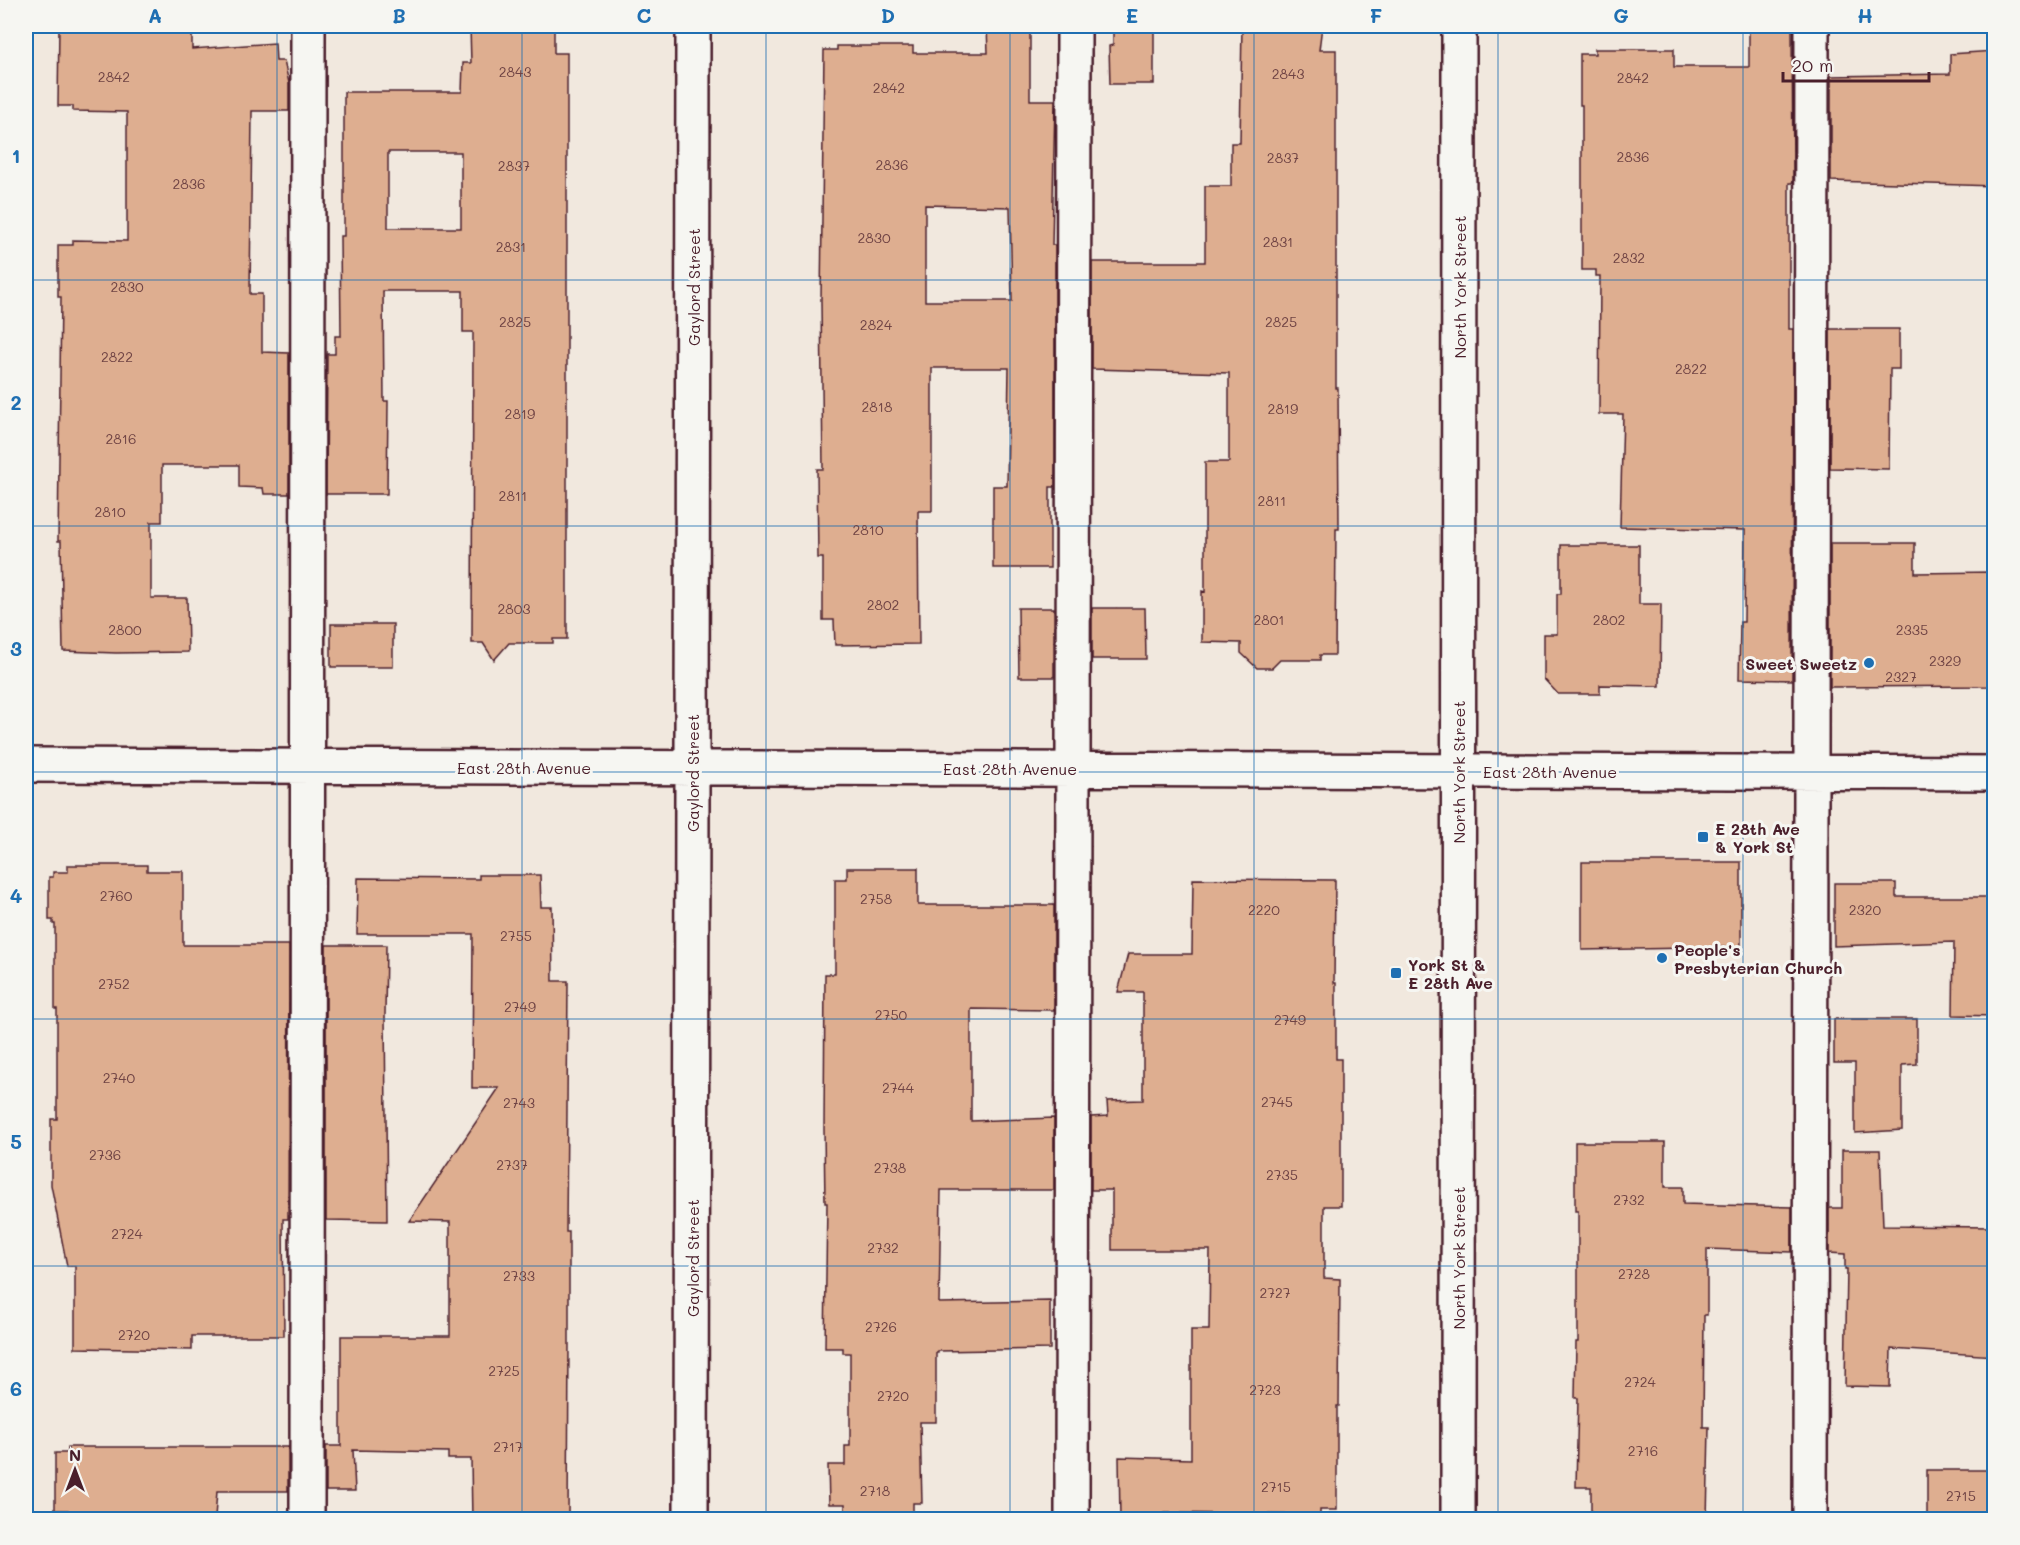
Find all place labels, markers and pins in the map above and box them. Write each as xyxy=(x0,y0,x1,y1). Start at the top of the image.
place label: Sweet Sweetz xyxy=(1745,653,1857,674)
marker: Sweet Sweetz xyxy=(1862,656,1876,670)
place label: E 28th Ave & York St xyxy=(1715,818,1800,857)
marker: E 28th Ave & York St xyxy=(1696,830,1710,844)
place label: People's Presbyterian Church xyxy=(1674,939,1842,978)
marker: People's Presbyterian Church xyxy=(1655,951,1669,965)
place label: York St & E 28th Ave xyxy=(1408,954,1493,993)
marker: York St & E 28th Ave xyxy=(1389,966,1403,980)

